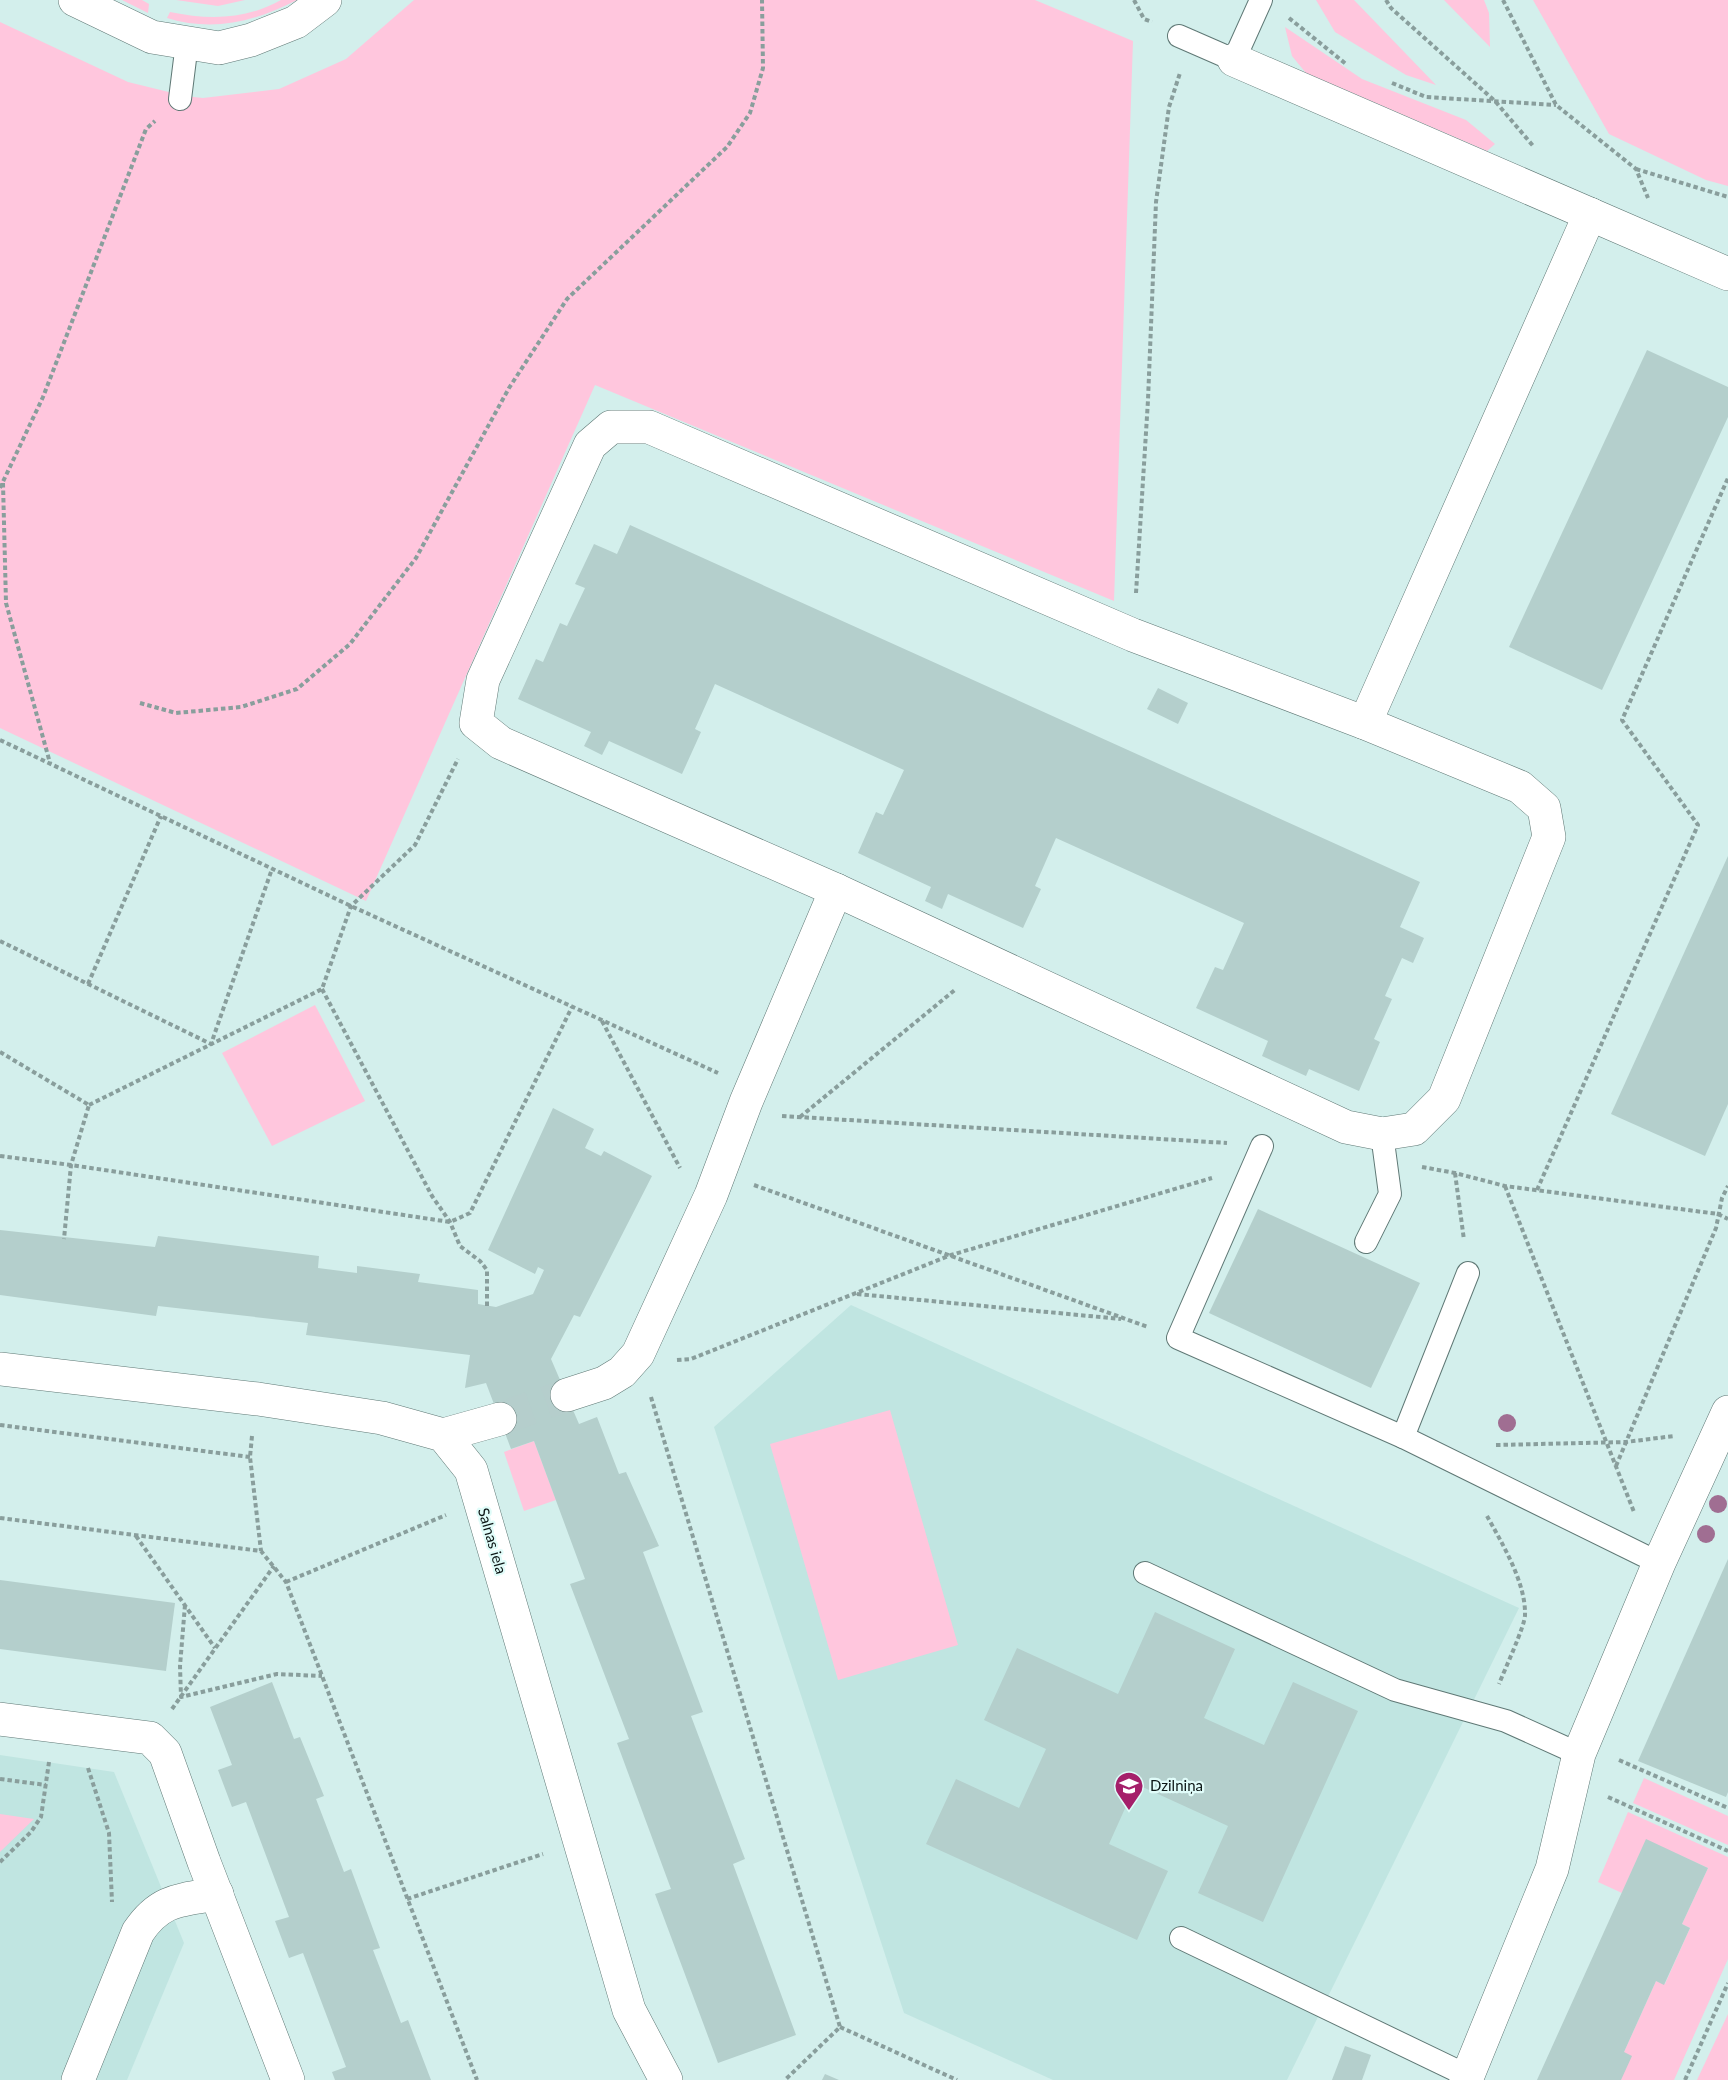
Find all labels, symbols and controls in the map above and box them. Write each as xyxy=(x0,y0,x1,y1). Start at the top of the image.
street label: Salnas iela xyxy=(475,1506,511,1576)
school or university icon: Dzilniņa xyxy=(1113,1770,1145,1812)
place label: Dzilniņa xyxy=(1150,1776,1203,1794)

